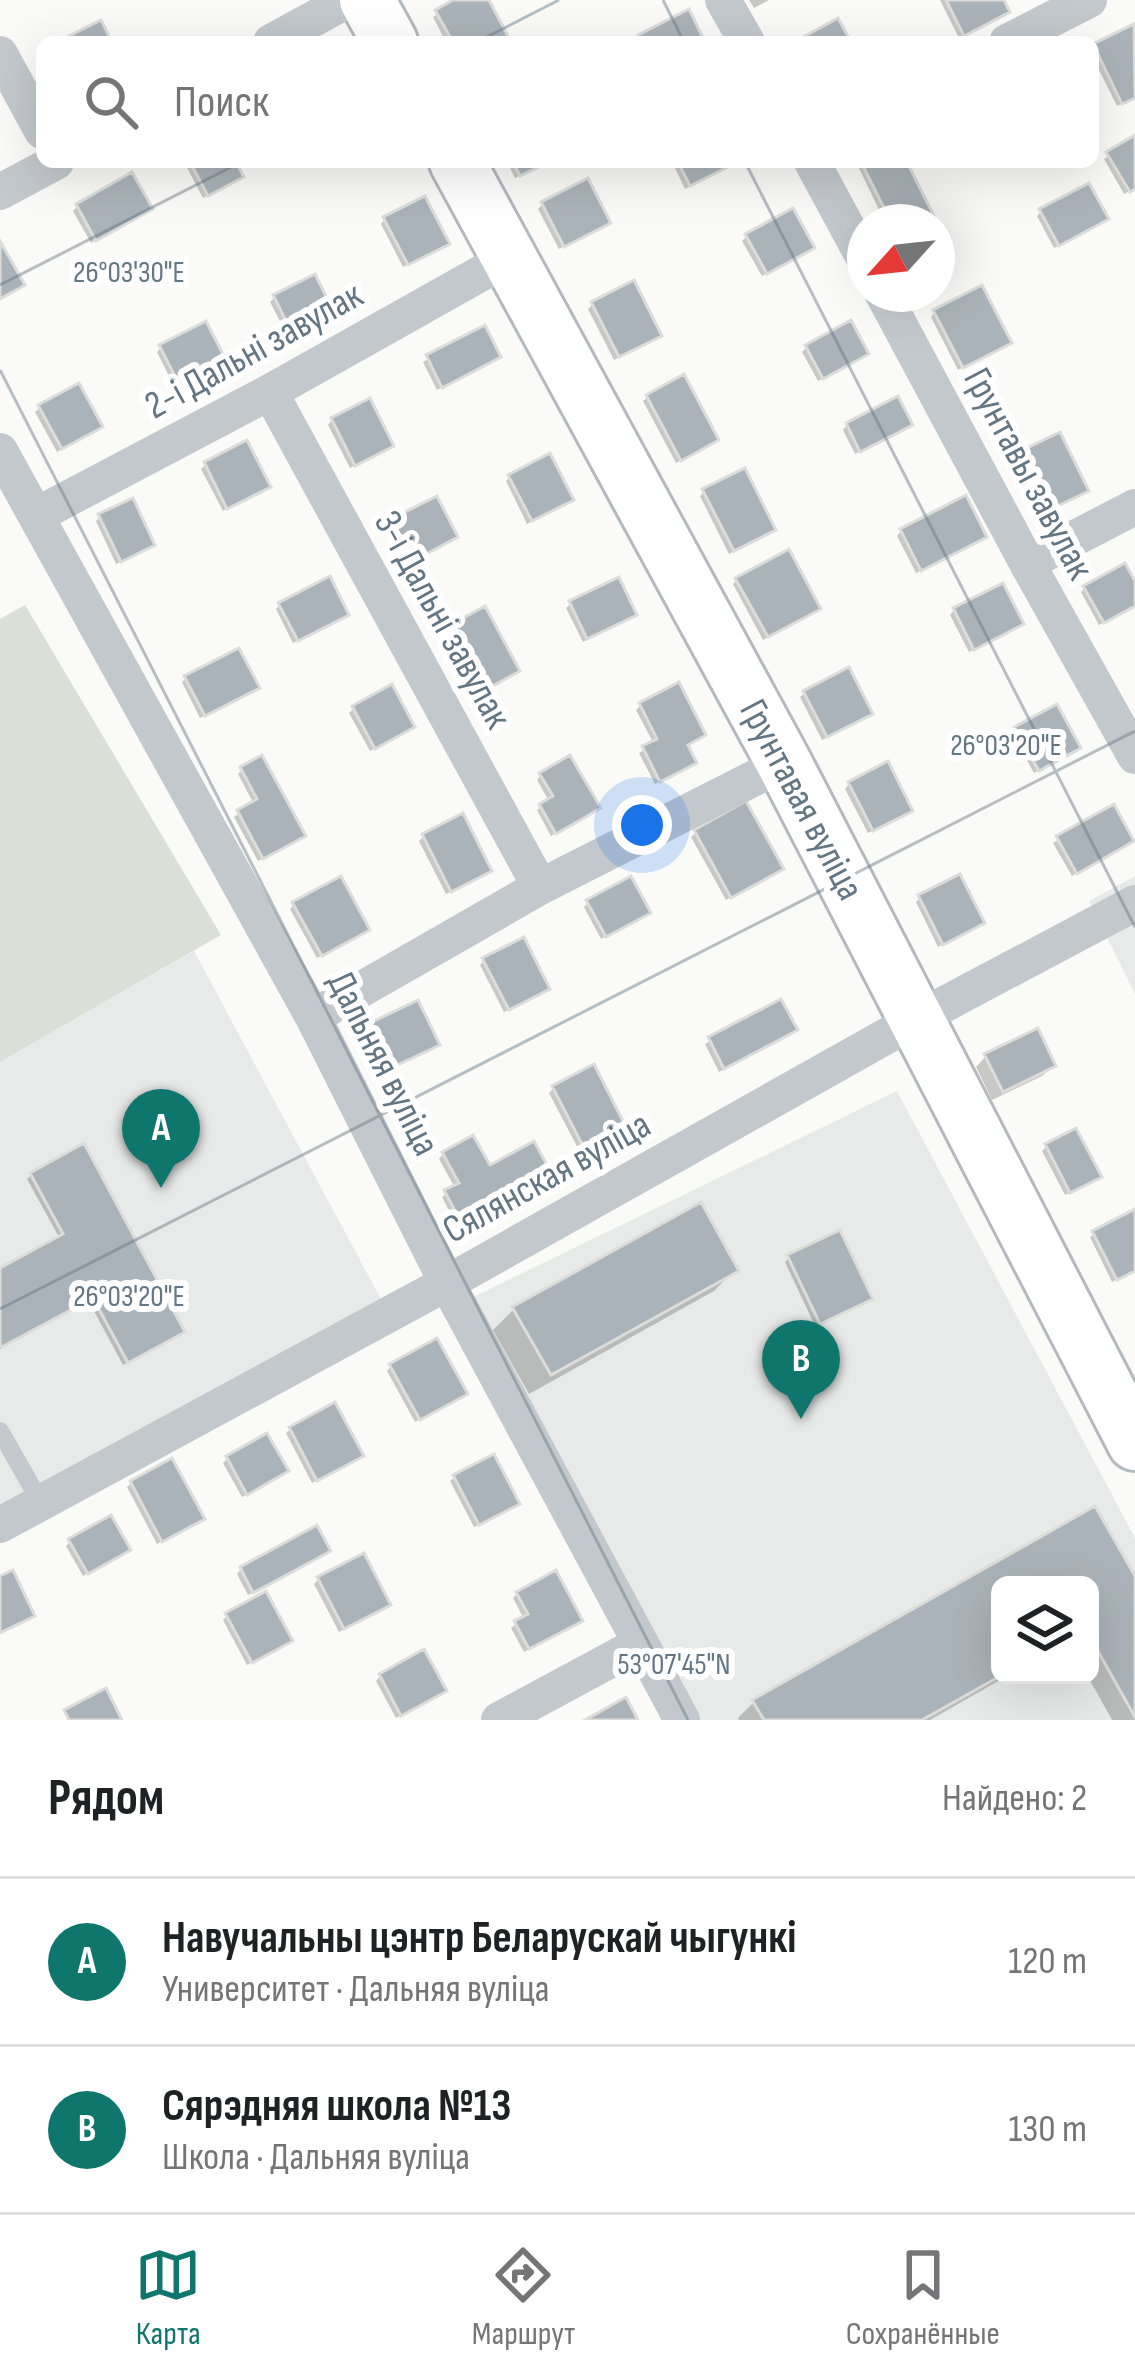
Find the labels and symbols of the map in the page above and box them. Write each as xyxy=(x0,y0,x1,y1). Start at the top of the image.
north arrow xyxy=(847,204,955,312)
text: 26°03'30"E xyxy=(73,255,185,291)
street label: 2-і Дальні завулак xyxy=(137,272,371,430)
street label: Грунтавы завулак xyxy=(953,360,1103,588)
street label: 3-і Дальні завулак xyxy=(363,503,521,737)
street label: Грунтавая вуліца xyxy=(729,692,873,908)
text: 26°03'20"E xyxy=(950,728,1062,764)
your location xyxy=(612,795,672,855)
street label: Дальняя вуліца xyxy=(317,964,449,1164)
pin: A xyxy=(122,1089,200,1188)
street label: Сялянская вуліца xyxy=(435,1102,659,1254)
text: 26°03'20"E xyxy=(73,1279,185,1315)
pin: B xyxy=(762,1320,840,1419)
text: 53°07'45"N xyxy=(617,1647,731,1683)

